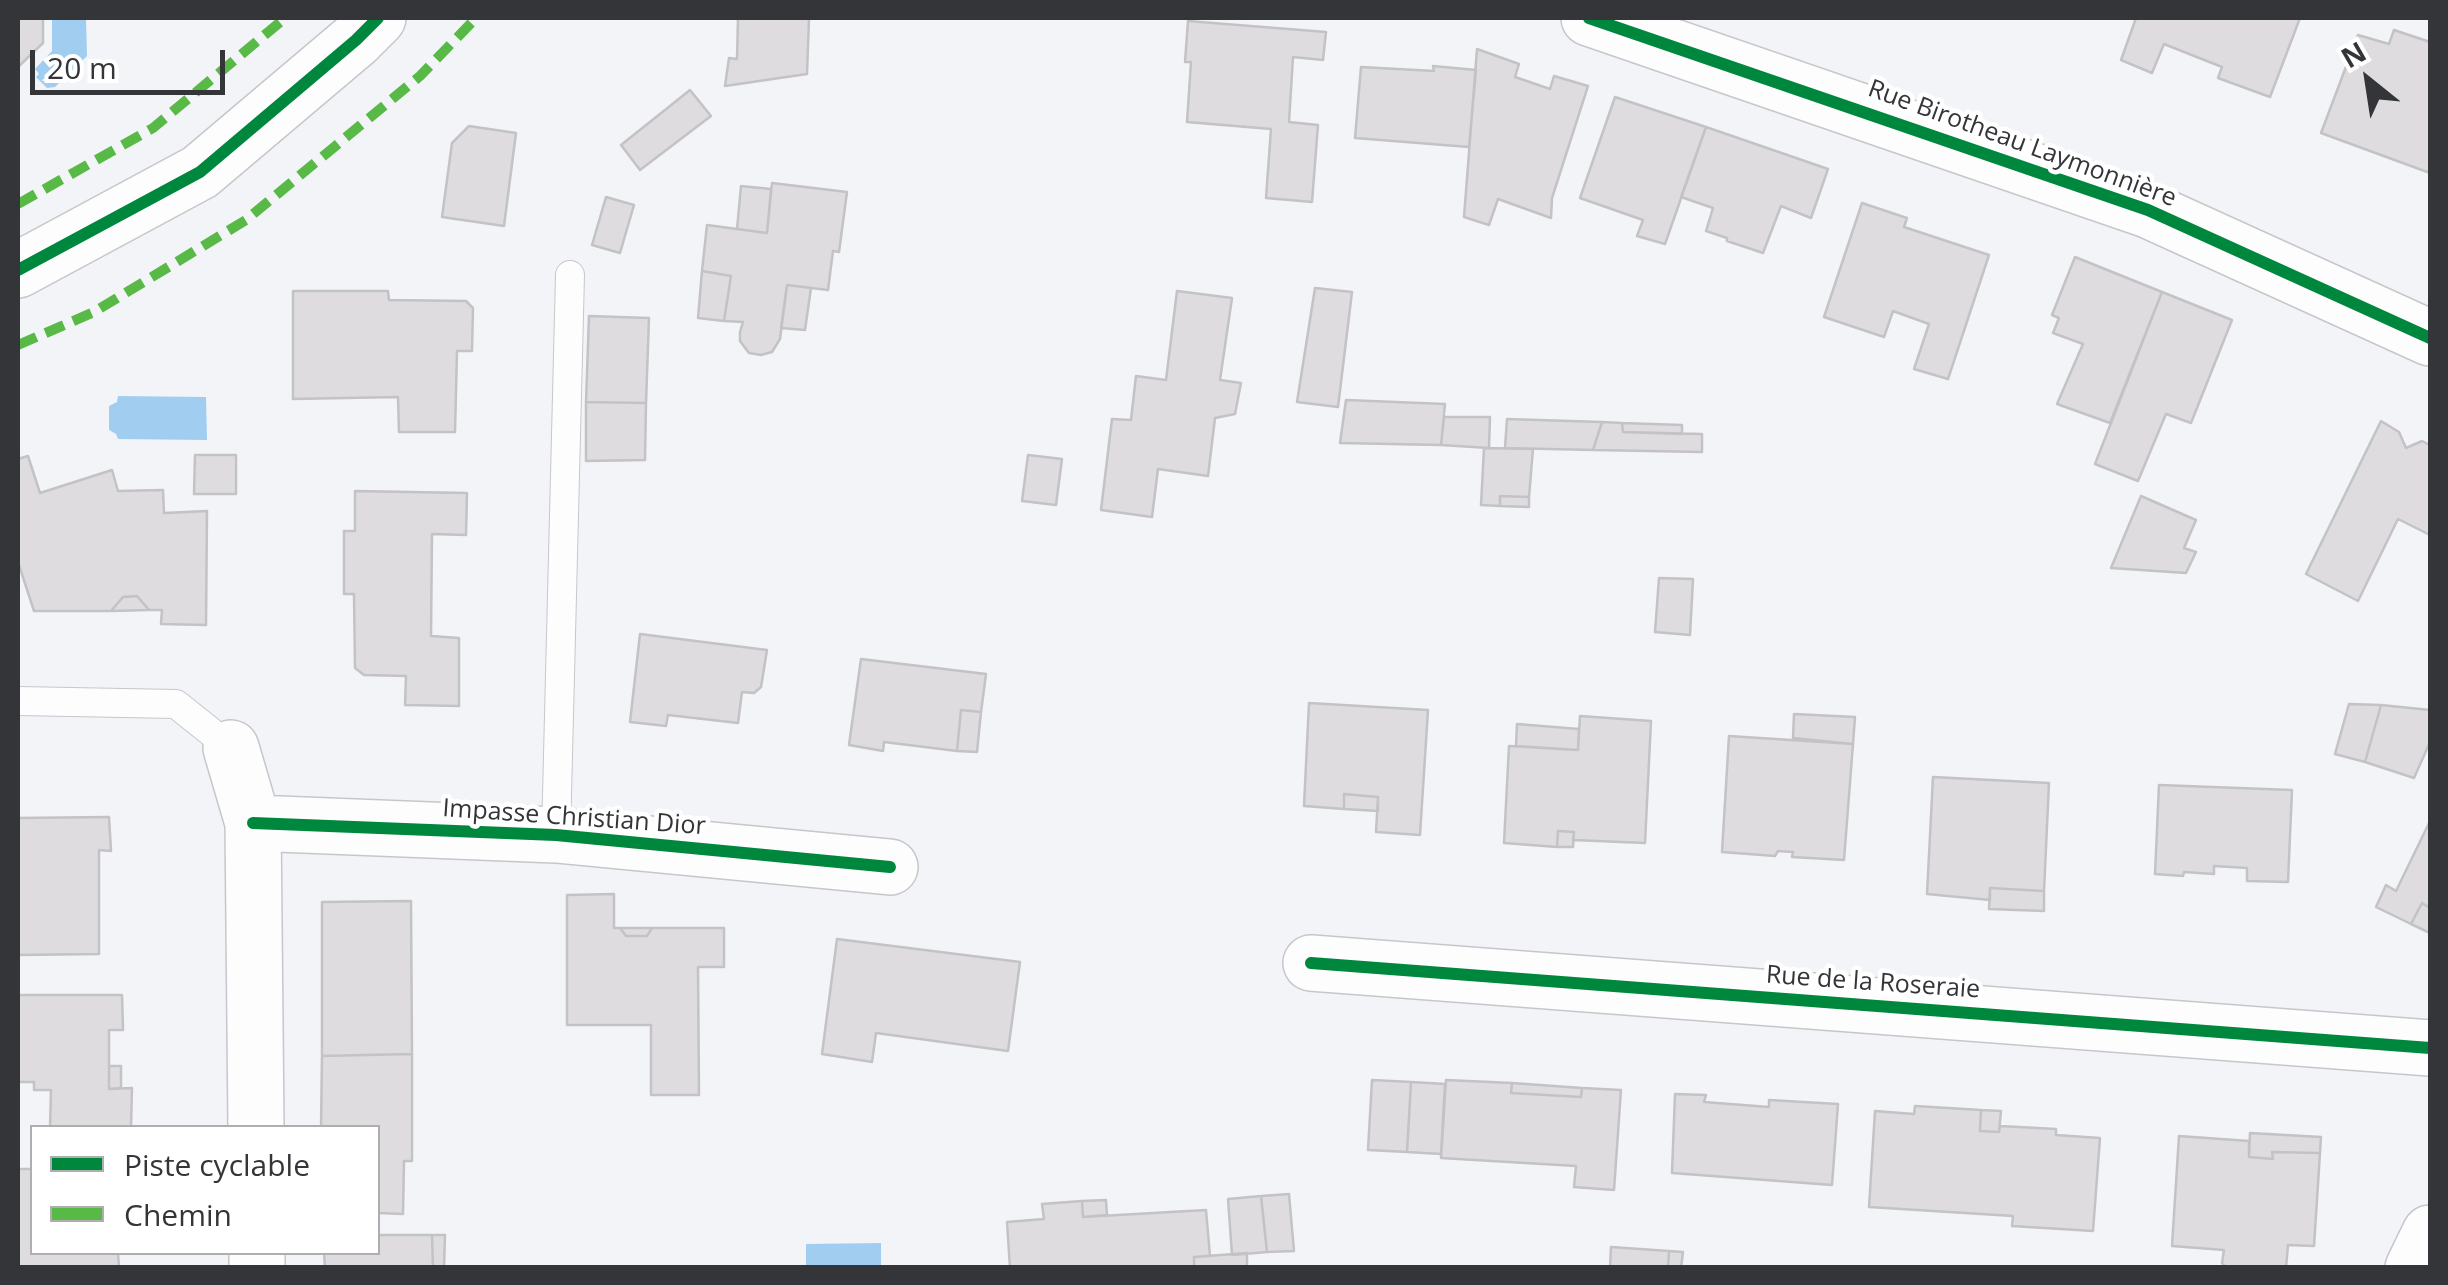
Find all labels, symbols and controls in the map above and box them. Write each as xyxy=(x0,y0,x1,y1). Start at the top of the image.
scale bar xyxy=(35,30,230,92)
north arrow xyxy=(2318,30,2418,130)
text: N xyxy=(2334,32,2372,76)
text: 20 m xyxy=(47,47,117,88)
street label: Rue Birotheau Laymonnière xyxy=(1864,74,2180,214)
street label: Impasse Christian Dior xyxy=(441,794,707,842)
street label: Rue de la Roseraie xyxy=(1765,961,1981,1005)
legend xyxy=(30,1125,380,1255)
text: Piste cyclable xyxy=(124,1144,310,1185)
text: Chemin xyxy=(124,1194,232,1235)

